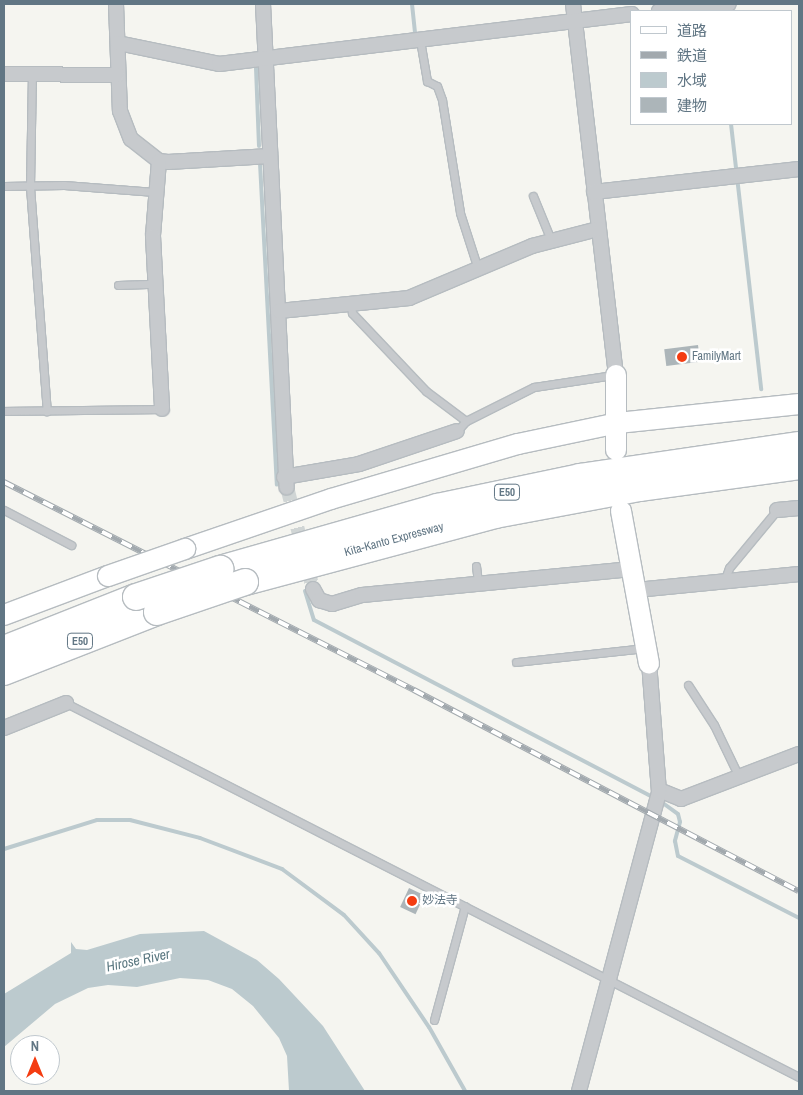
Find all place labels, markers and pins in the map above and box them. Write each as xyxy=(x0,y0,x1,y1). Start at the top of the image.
place label: FamilyMart xyxy=(692,350,741,364)
marker: FamilyMart xyxy=(676,351,688,363)
place label: 妙法寺 xyxy=(422,894,458,908)
marker: 妙法寺 xyxy=(406,895,418,907)

